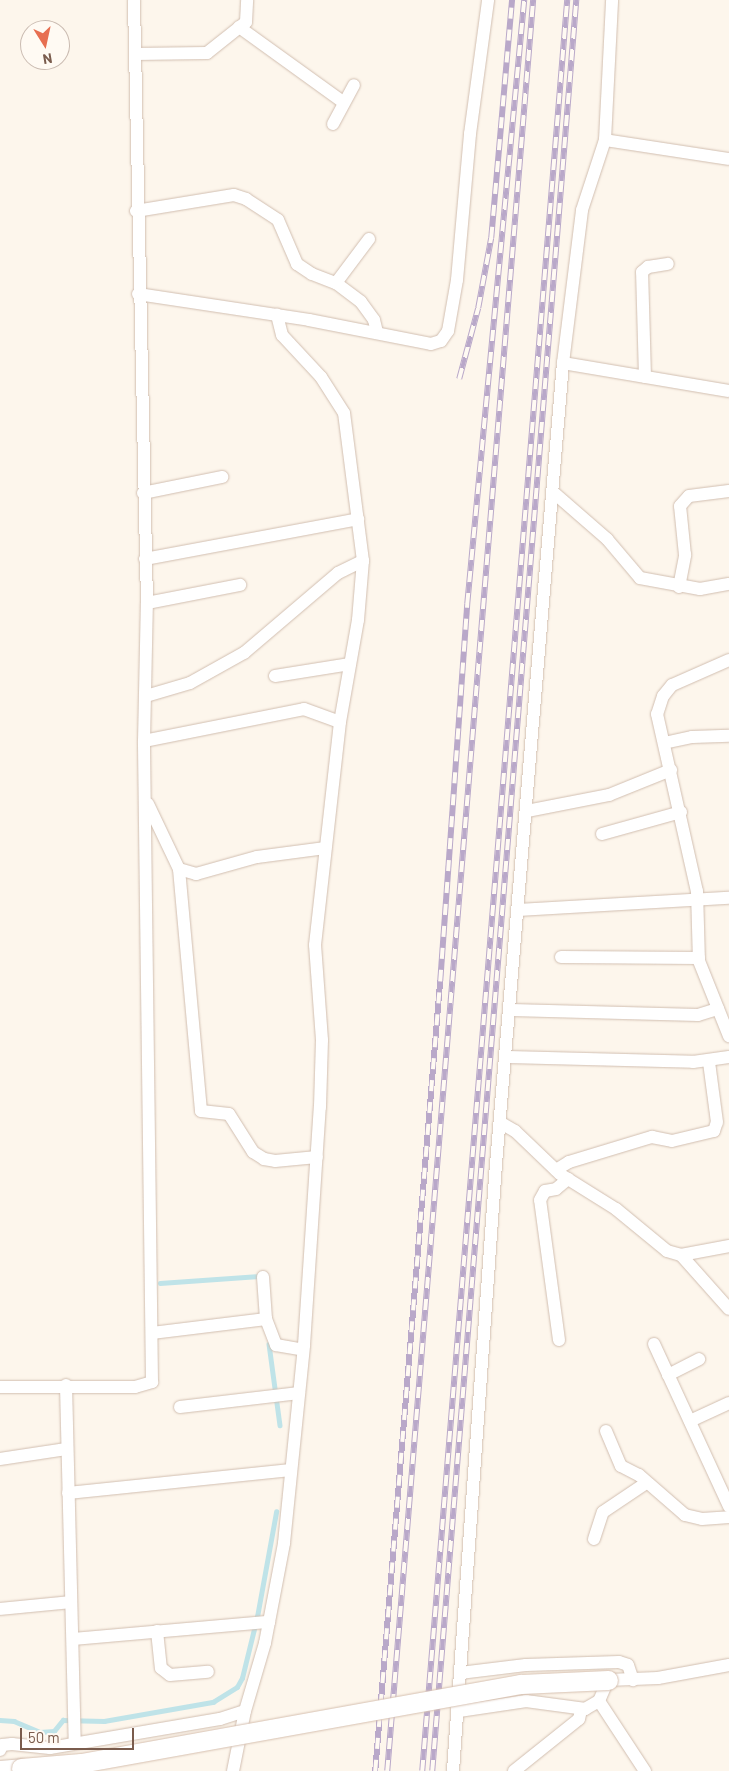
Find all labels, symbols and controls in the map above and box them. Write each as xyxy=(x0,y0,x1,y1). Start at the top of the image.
north arrow xyxy=(20,20,70,70)
text: N xyxy=(41,50,54,68)
scale bar xyxy=(22,1718,136,1750)
text: 50 m xyxy=(28,1728,60,1746)

